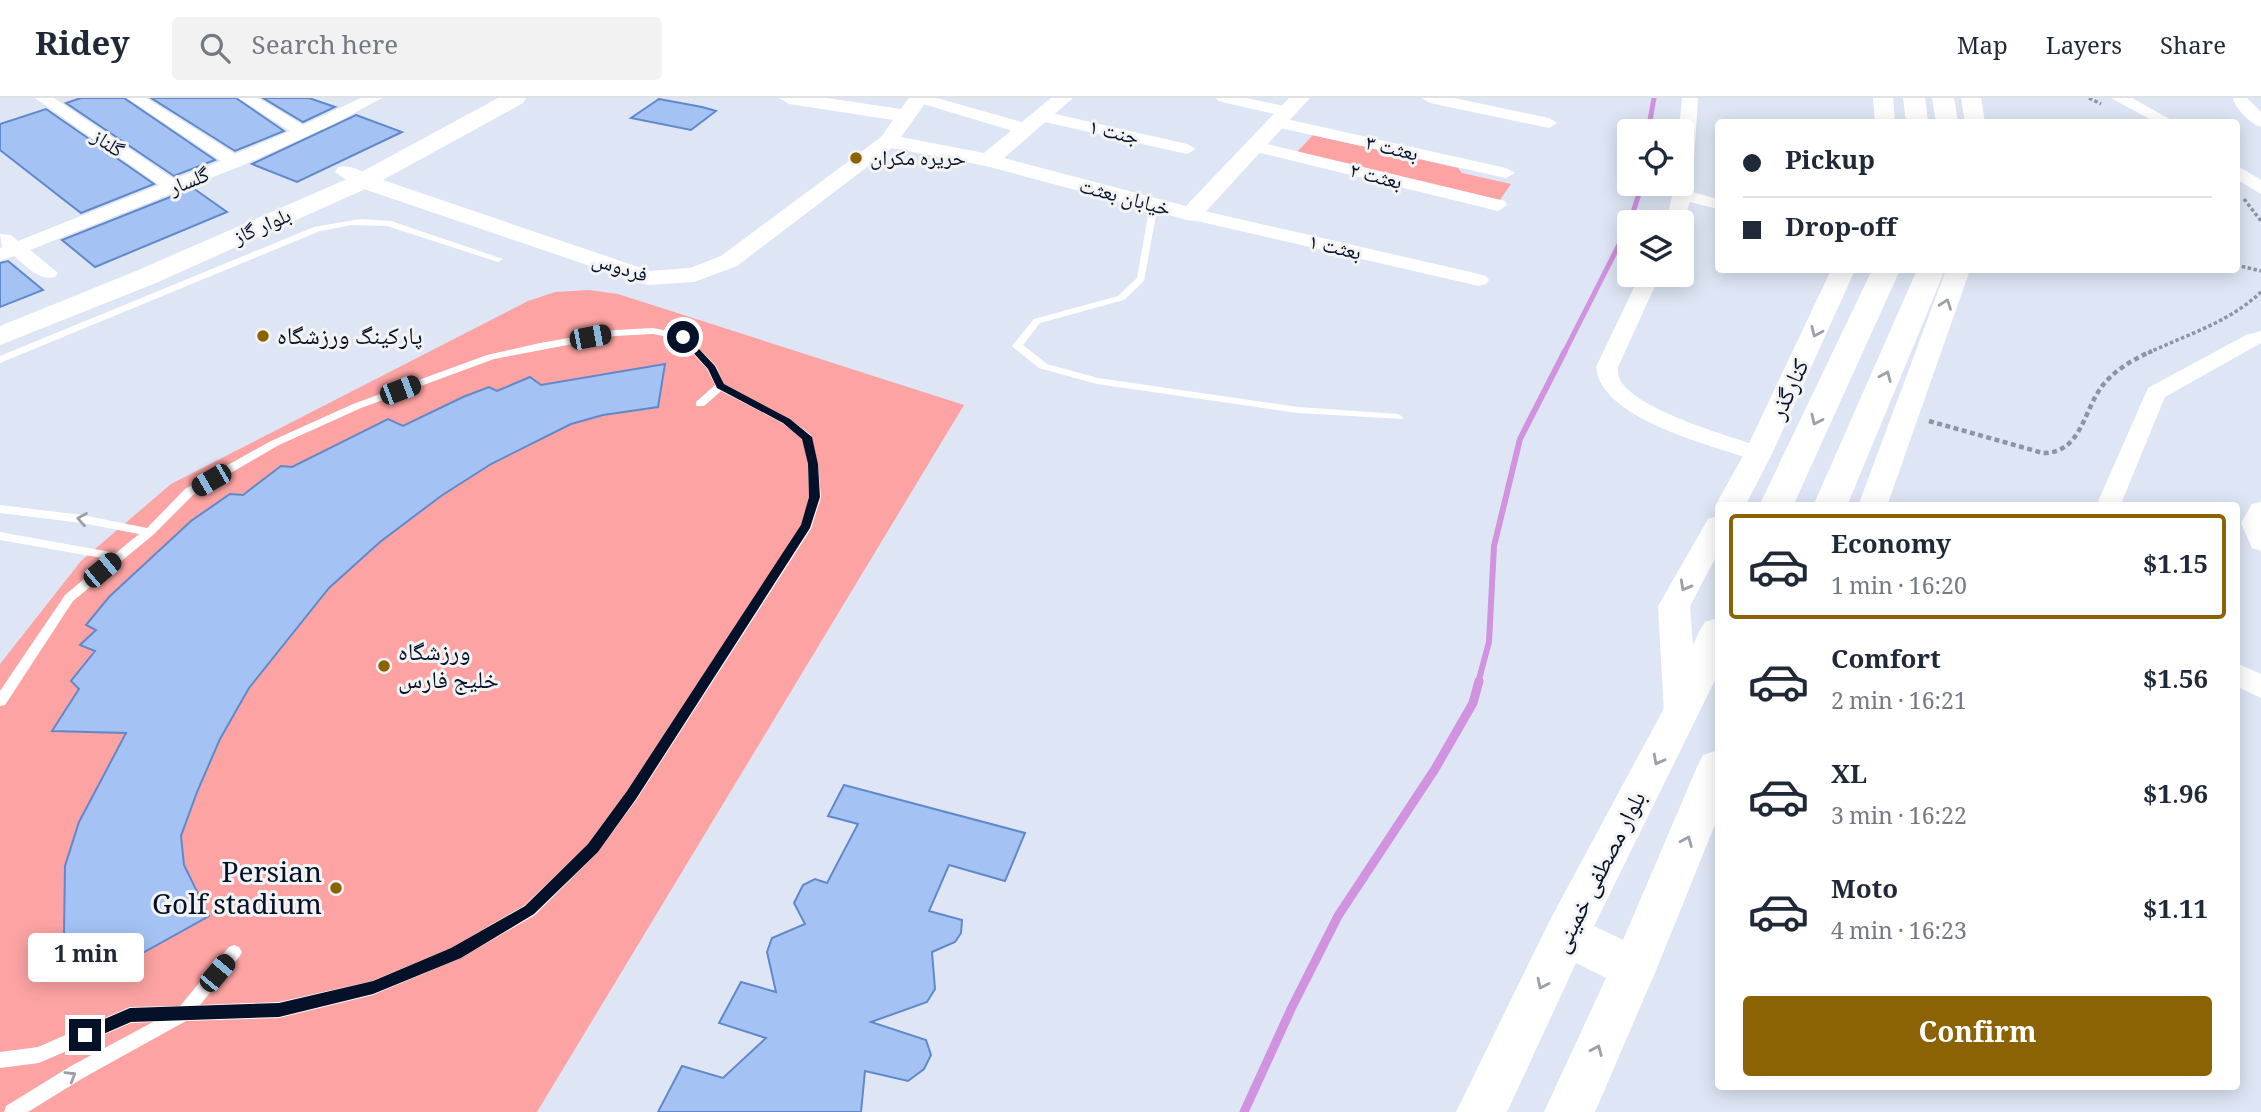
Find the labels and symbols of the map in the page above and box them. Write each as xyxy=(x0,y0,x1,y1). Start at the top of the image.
street label: جنت ۱ xyxy=(1085,112,1142,157)
street label: گلناز xyxy=(82,121,130,169)
street label: بعثت ۳ xyxy=(1362,127,1421,173)
place label: حریره مکران xyxy=(870,143,966,178)
marker: حریره مکران xyxy=(848,150,864,166)
street label: بعثت ۲ xyxy=(1345,155,1405,202)
street label: گلسار xyxy=(163,159,216,208)
street label: خیابان بعثت xyxy=(1075,170,1174,228)
street label: بلوار گاز xyxy=(227,200,298,257)
street label: بعثت ۱ xyxy=(1305,226,1364,272)
street label: فردوس xyxy=(587,244,652,294)
one-way arrow xyxy=(1937,298,1951,310)
place label: پارکینگ ورزشگاه xyxy=(277,318,423,359)
route start xyxy=(667,321,699,353)
car xyxy=(568,323,613,351)
one-way arrow xyxy=(1810,325,1824,337)
marker: پارکینگ ورزشگاه xyxy=(255,328,271,344)
street label: کنارگذر xyxy=(1759,353,1823,428)
one-way arrow xyxy=(1878,370,1892,383)
car xyxy=(377,373,424,407)
one-way arrow xyxy=(1810,413,1824,425)
car xyxy=(188,460,235,500)
one-way arrow xyxy=(76,512,88,527)
car xyxy=(80,548,125,592)
one-way arrow xyxy=(1680,578,1694,591)
place label: ورزشگاه خلیج فارس xyxy=(398,634,499,703)
marker: ورزشگاه خلیج فارس xyxy=(376,658,392,674)
one-way arrow xyxy=(1652,753,1666,765)
street label: بلوار مصطفی خمینی xyxy=(1543,785,1660,961)
one-way arrow xyxy=(1679,836,1693,848)
place label: Persian Golf stadium xyxy=(152,852,322,932)
marker: Persian Golf stadium xyxy=(328,880,344,896)
callout: 1 min xyxy=(27,934,143,982)
car xyxy=(196,950,239,996)
one-way arrow xyxy=(1537,977,1551,989)
route end xyxy=(69,1019,101,1051)
one-way arrow xyxy=(1589,1045,1603,1057)
one-way arrow xyxy=(63,1071,76,1084)

